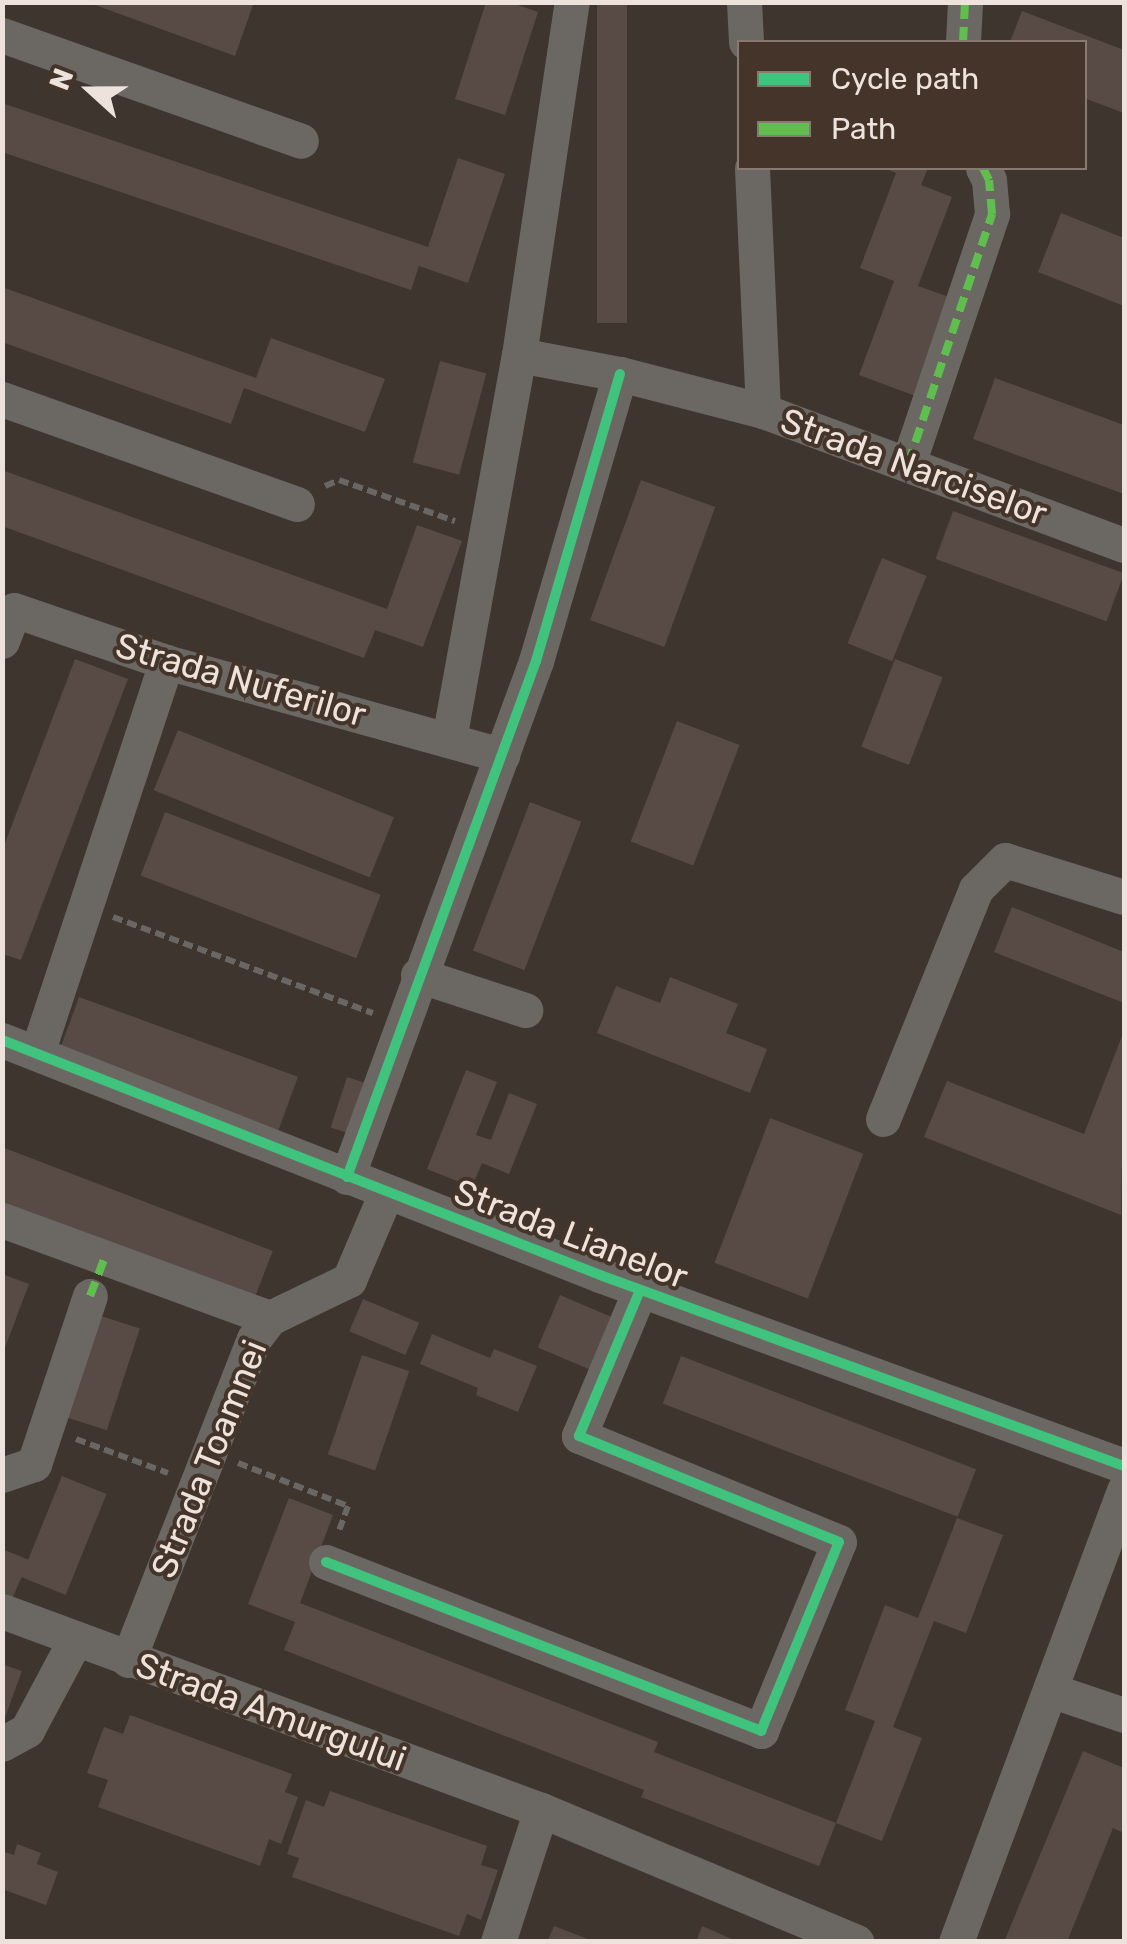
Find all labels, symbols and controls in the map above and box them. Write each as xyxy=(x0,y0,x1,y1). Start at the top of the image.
north arrow xyxy=(40,40,140,140)
legend xyxy=(737,40,1087,170)
text: Cycle path xyxy=(831,61,979,97)
text: N xyxy=(43,64,81,94)
text: Path xyxy=(831,111,896,147)
street label: Strada Narciselor xyxy=(775,399,1053,535)
street label: Strada Nuferilor xyxy=(111,624,371,736)
street label: Strada Lianelor xyxy=(448,1170,694,1298)
street label: Strada Toamnei xyxy=(142,1334,276,1584)
street label: Strada Amurgului xyxy=(130,1644,412,1780)

